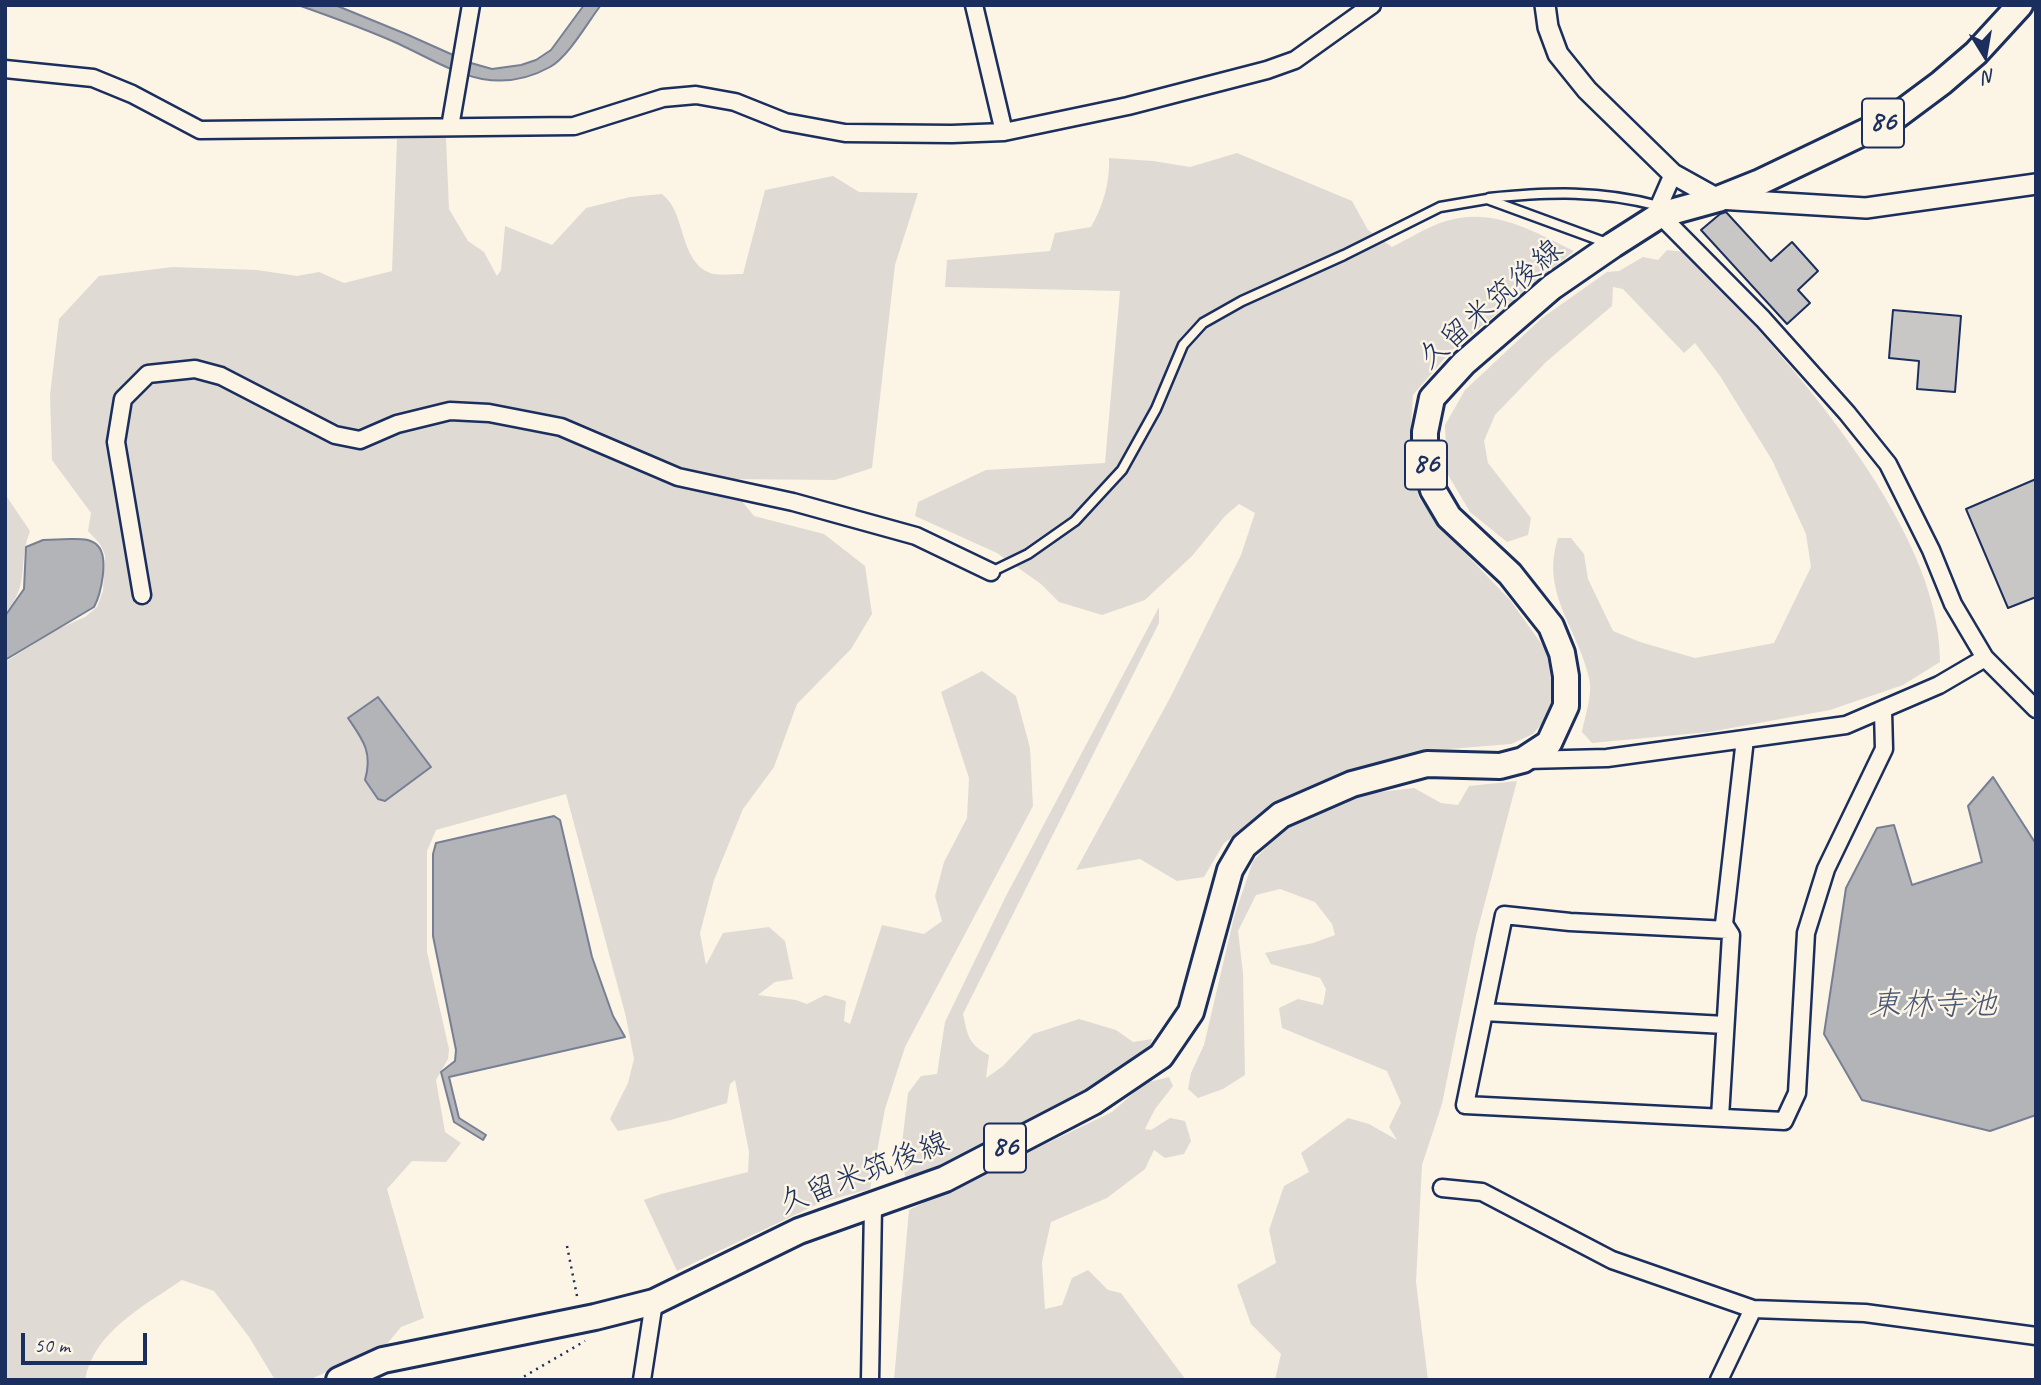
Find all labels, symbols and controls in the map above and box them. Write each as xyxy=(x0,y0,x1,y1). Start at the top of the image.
north arrow xyxy=(1950,21,2020,91)
text: N xyxy=(1981,64,1997,90)
road number: 86 xyxy=(1862,99,1904,148)
street label: 久留米筑後線 xyxy=(1411,232,1571,378)
road number: 86 xyxy=(1405,440,1447,490)
water label: 東林寺池 xyxy=(1869,987,1997,1025)
road number: 86 xyxy=(984,1124,1026,1172)
street label: 久留米筑後線 xyxy=(774,1125,954,1223)
scale bar xyxy=(24,1318,150,1362)
text: 50 m xyxy=(34,1332,70,1358)

